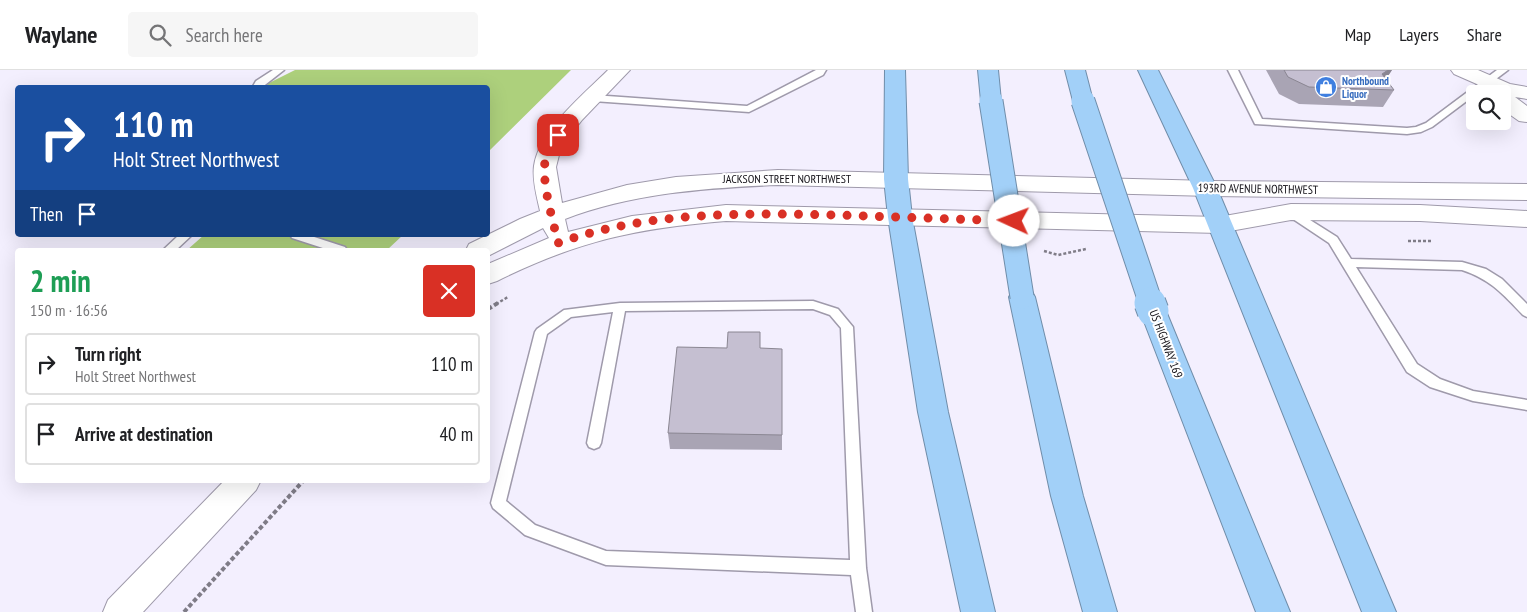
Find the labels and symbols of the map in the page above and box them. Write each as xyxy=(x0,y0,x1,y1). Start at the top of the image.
place label: Northbound Liquor xyxy=(1342,74,1389,101)
shop icon: Northbound Liquor xyxy=(1314,75,1338,99)
pin xyxy=(537,114,579,156)
street label: JACKSON STREET NORTHWEST xyxy=(722,171,852,186)
street label: 193RD AVENUE NORTHWEST xyxy=(1198,180,1319,197)
position arrow xyxy=(987,194,1039,246)
street label: US HIGHWAY 169 xyxy=(1147,307,1186,380)

